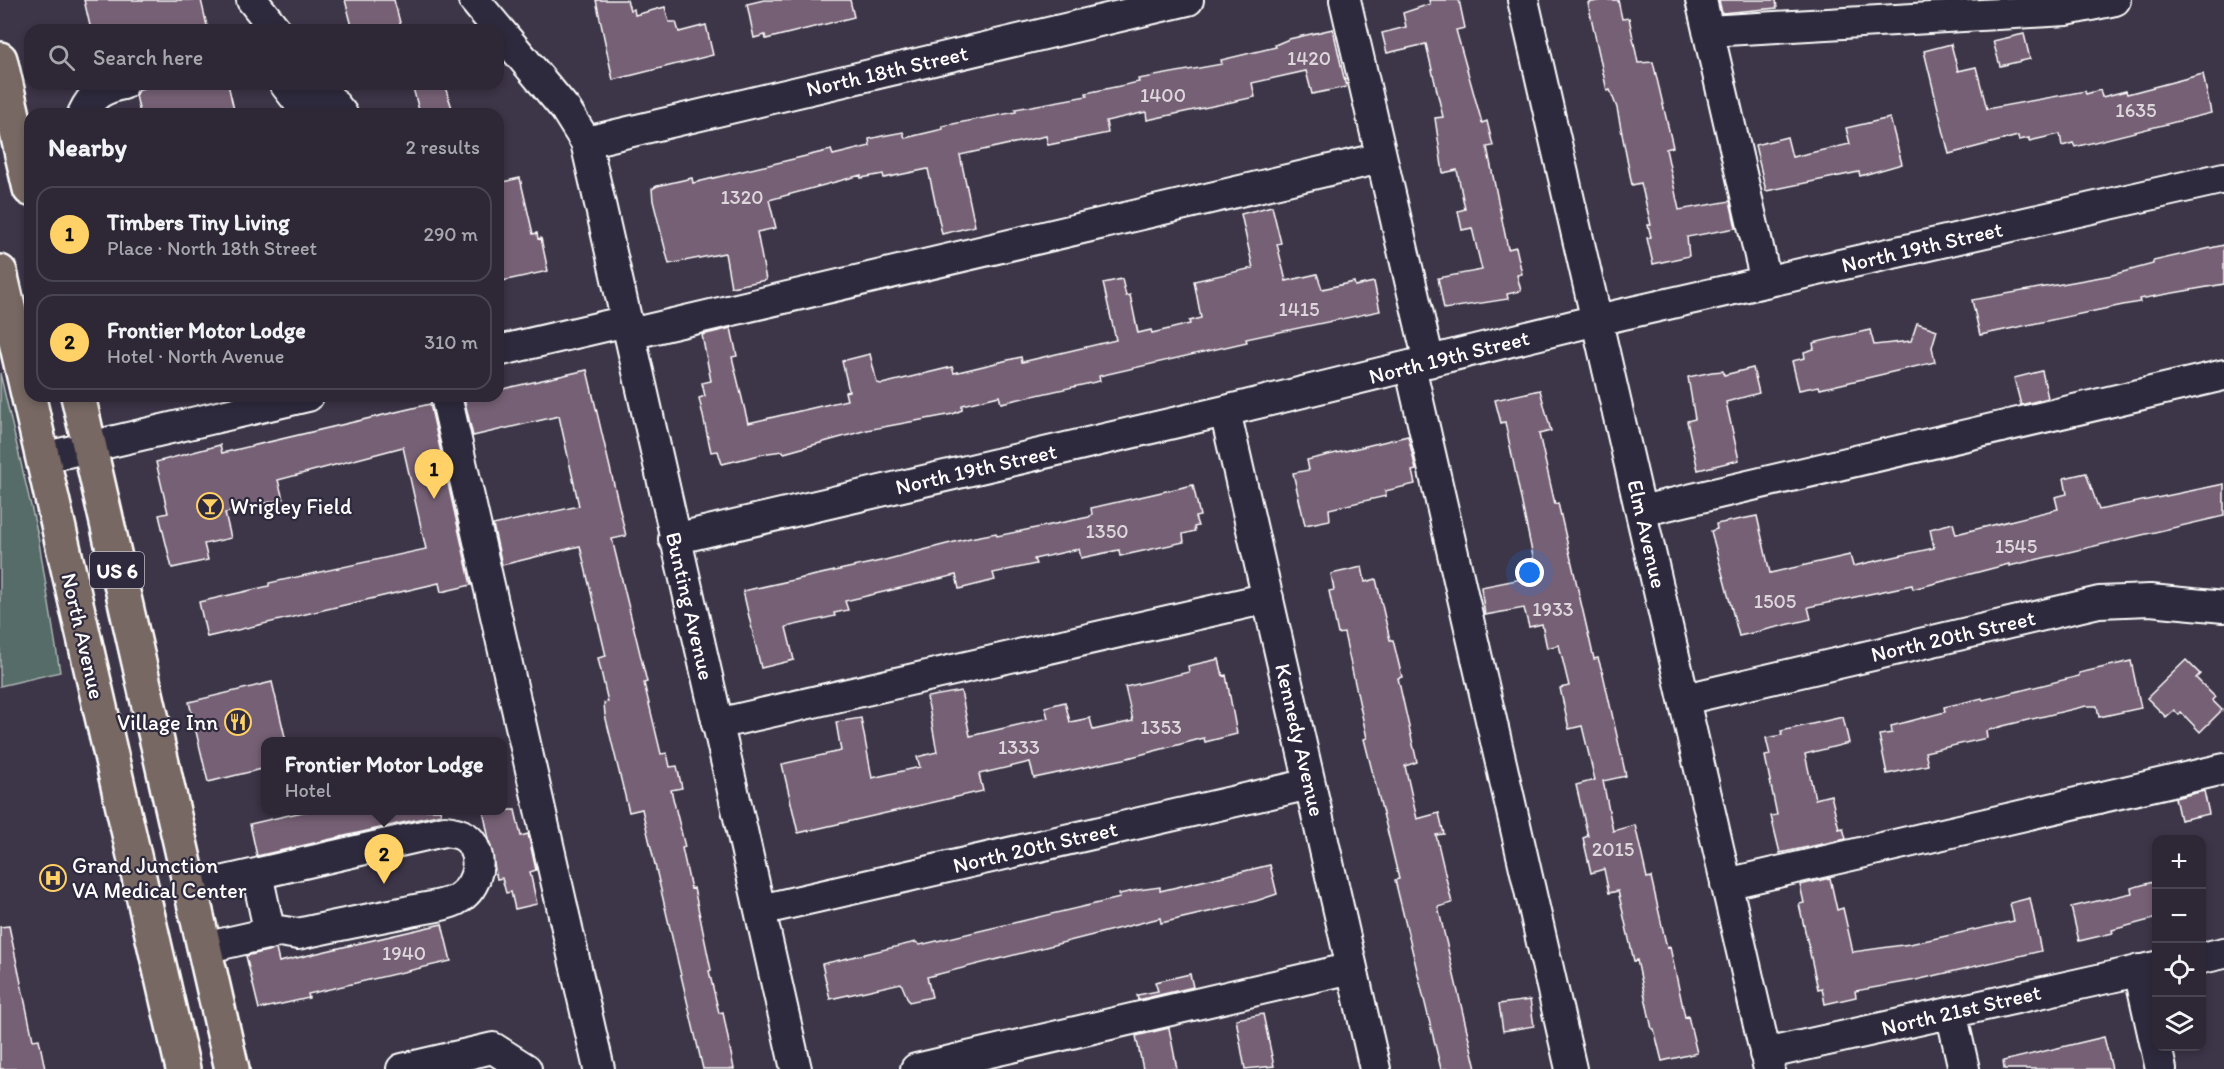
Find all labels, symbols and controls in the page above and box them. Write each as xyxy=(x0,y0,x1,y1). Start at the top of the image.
search box xyxy=(24,24,504,90)
street label: North 18th Street xyxy=(804,39,970,103)
icon: search xyxy=(45,41,78,74)
text: Search here xyxy=(93,44,203,71)
house number: 1420 xyxy=(1287,46,1331,70)
house number: 1400 xyxy=(1140,83,1186,107)
house number: 1635 xyxy=(2115,98,2157,122)
text: Nearby xyxy=(48,131,127,163)
text: 2 results xyxy=(406,135,480,159)
house number: 1320 xyxy=(720,185,764,209)
text: Timbers Tiny Living xyxy=(107,209,289,236)
street label: North 19th Street xyxy=(1839,215,2005,279)
text: 1 xyxy=(65,222,74,246)
text: 290 m xyxy=(423,222,478,246)
text: Place · North 18th Street xyxy=(107,236,317,260)
house number: 1415 xyxy=(1278,297,1320,321)
text: Frontier Motor Lodge xyxy=(107,317,306,344)
street label: North 19th Street xyxy=(1366,324,1532,390)
text: 2 xyxy=(64,330,75,354)
text: 310 m xyxy=(424,330,478,354)
text: Hotel · North Avenue xyxy=(107,344,284,368)
street label: North 19th Street xyxy=(893,437,1059,501)
pin: 1 xyxy=(414,450,454,499)
street label: Elm Avenue xyxy=(1621,477,1673,591)
bar icon: Wrigley Field xyxy=(195,491,225,521)
place label: Wrigley Field xyxy=(230,493,352,520)
house number: 1350 xyxy=(1086,519,1129,543)
street label: Bunting Avenue xyxy=(660,529,720,683)
house number: 1545 xyxy=(1995,534,2037,558)
road number: US 6 xyxy=(90,552,144,588)
your location xyxy=(1515,558,1544,587)
street label: North Avenue xyxy=(55,570,111,702)
house number: 1505 xyxy=(1754,589,1796,613)
house number: 1933 xyxy=(1532,597,1574,621)
street label: North 20th Street xyxy=(1868,604,2038,668)
street label: Kennedy Avenue xyxy=(1269,661,1331,819)
restaurant icon: Village Inn xyxy=(223,707,253,737)
place label: Village Inn xyxy=(117,709,218,736)
house number: 1353 xyxy=(1140,715,1182,739)
house number: 1333 xyxy=(998,735,1040,759)
popup xyxy=(261,737,507,815)
text: Frontier Motor Lodge xyxy=(285,751,483,778)
text: Hotel xyxy=(285,778,331,802)
street label: North 20th Street xyxy=(950,815,1120,879)
pin: 2 xyxy=(364,834,404,884)
map controls xyxy=(2152,835,2206,1051)
button: + xyxy=(2152,835,2206,889)
house number: 2015 xyxy=(1592,837,1634,861)
place label: Grand Junction VA Medical Center xyxy=(72,852,247,904)
hospital icon: Grand Junction VA Medical Center xyxy=(38,863,68,893)
button: − xyxy=(2152,889,2206,943)
house number: 1940 xyxy=(382,941,426,965)
button: locate xyxy=(2152,943,2206,997)
street label: North 21st Street xyxy=(1879,979,2043,1041)
button: layers xyxy=(2152,997,2206,1051)

